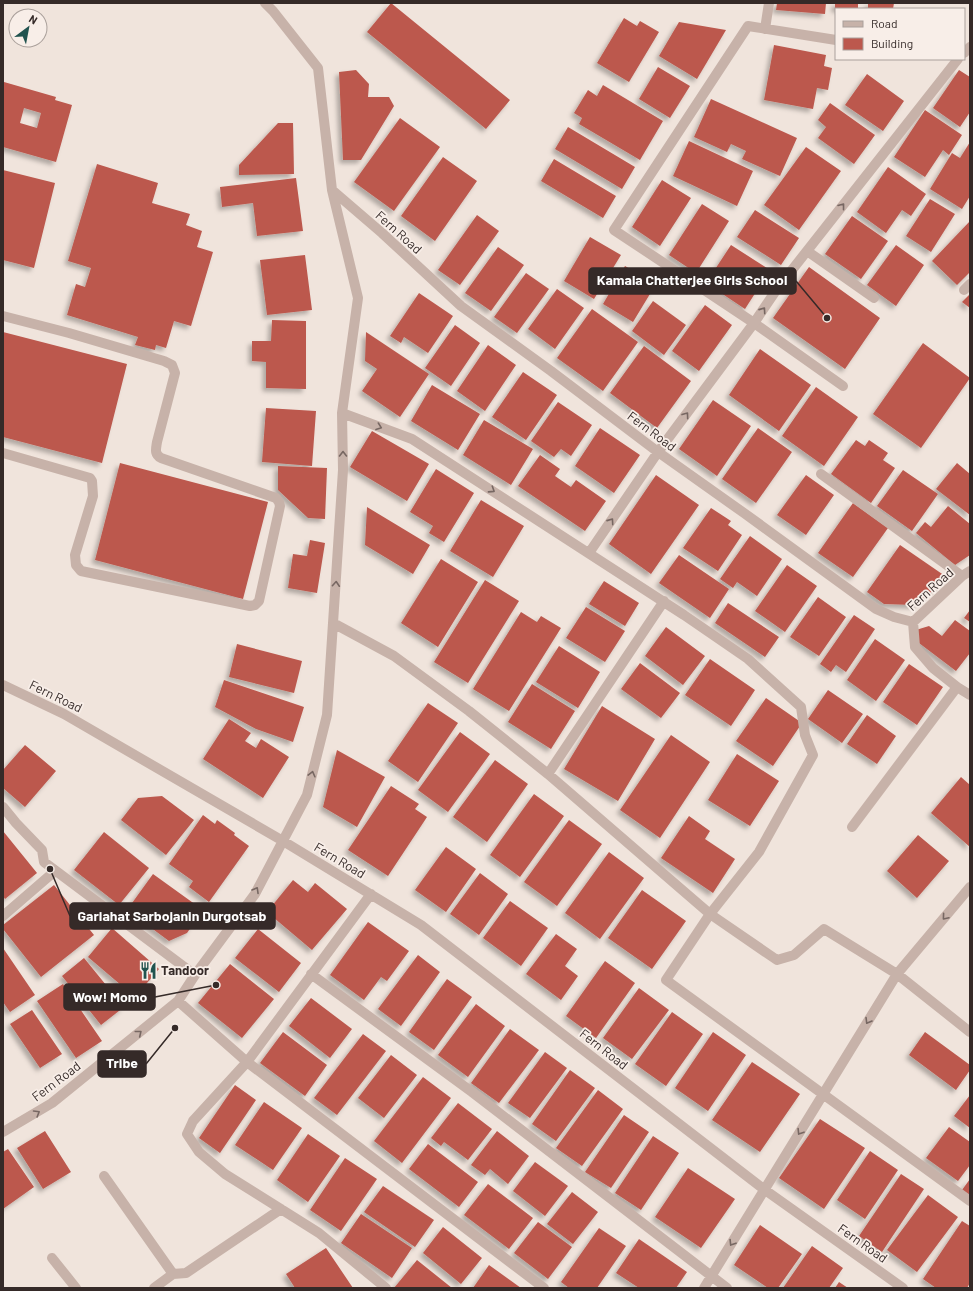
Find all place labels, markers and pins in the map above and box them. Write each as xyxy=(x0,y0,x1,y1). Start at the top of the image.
callout: Kamala Chatterjee Girls School xyxy=(589,268,796,294)
callout: Gariahat Sarbojanin Durgotsab xyxy=(70,903,275,929)
restaurant icon: Tandoor xyxy=(138,960,158,980)
place label: Tandoor xyxy=(161,962,209,978)
callout: Wow! Momo xyxy=(64,984,155,1010)
callout: Tribe xyxy=(98,1051,146,1077)

